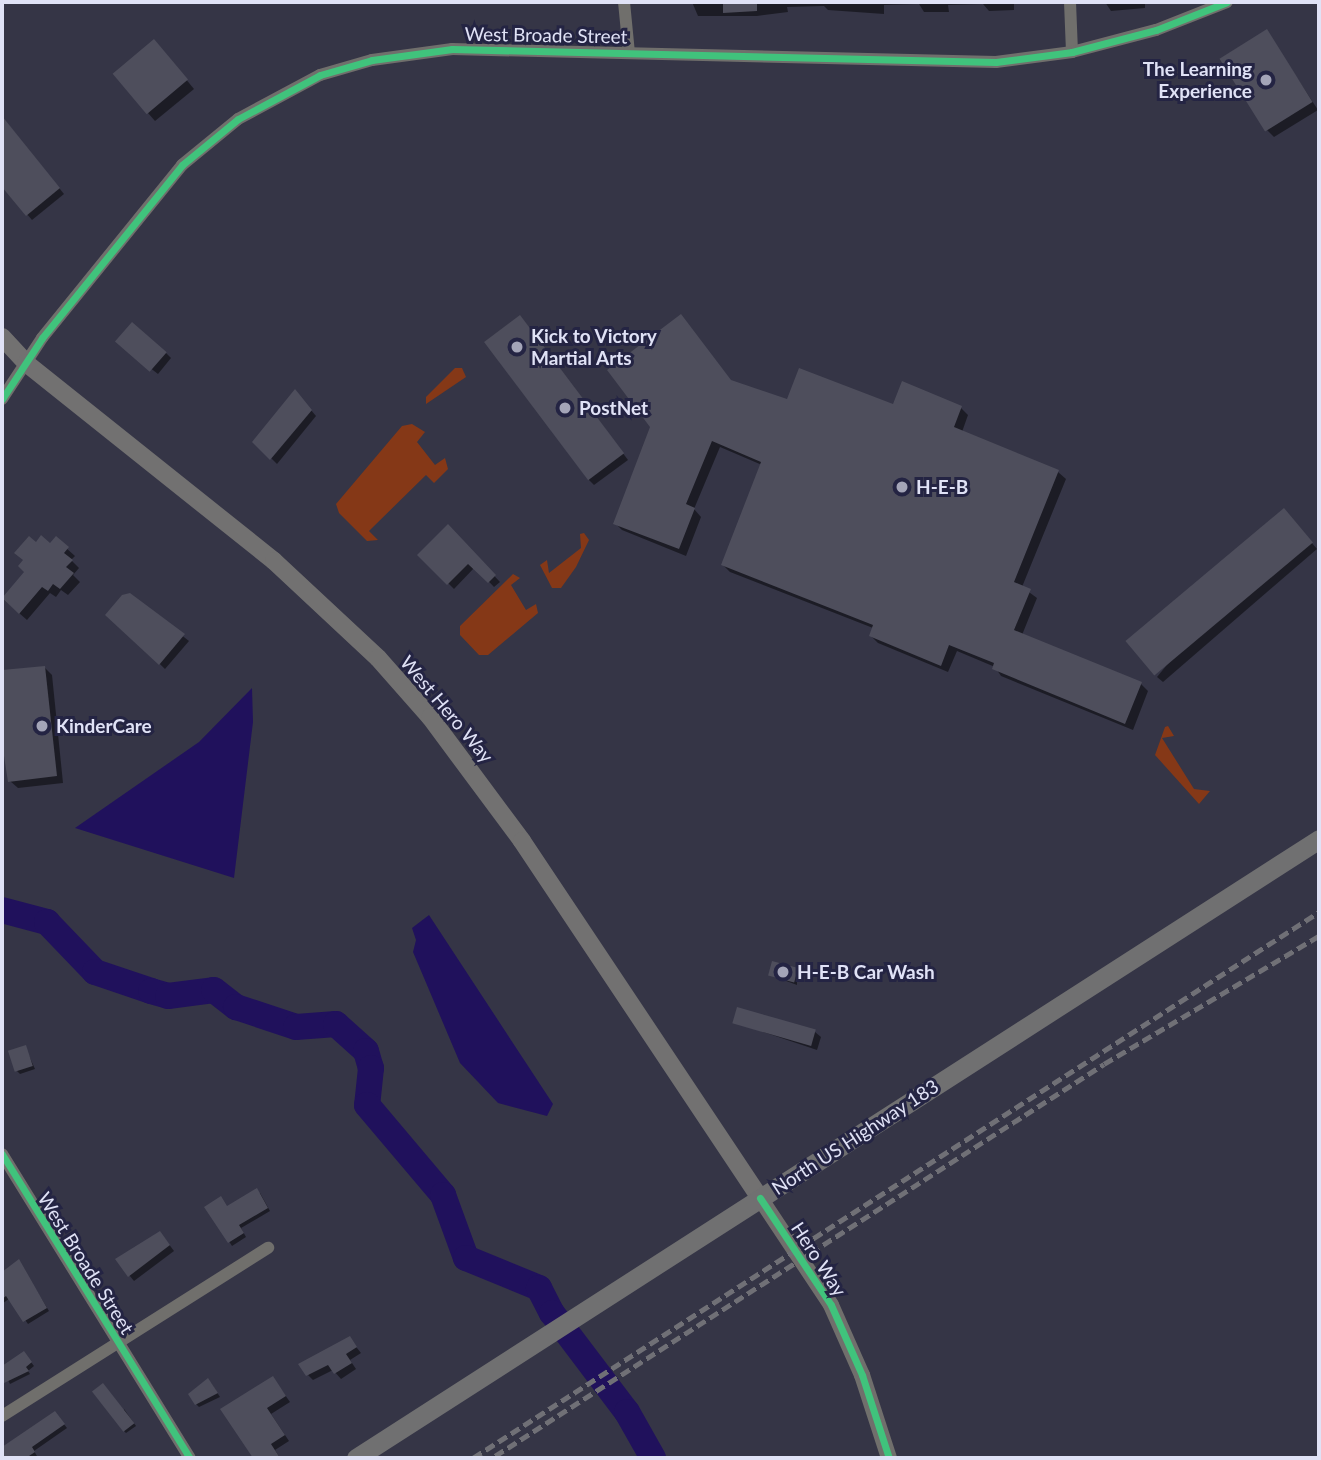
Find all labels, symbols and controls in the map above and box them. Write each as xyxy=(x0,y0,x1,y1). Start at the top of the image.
street label: West Broade Street xyxy=(464,22,628,48)
place label: The Learning Experience xyxy=(1143,58,1252,102)
marker: The Learning Experience xyxy=(1258,72,1274,88)
place label: Kick to Victory Martial Arts xyxy=(531,325,658,369)
marker: Kick to Victory Martial Arts xyxy=(509,339,525,355)
place label: PostNet xyxy=(579,397,648,419)
marker: PostNet xyxy=(557,400,573,416)
place label: H-E-B xyxy=(916,476,968,498)
marker: H-E-B xyxy=(894,479,910,495)
street label: West Hero Way xyxy=(396,651,498,767)
place label: KinderCare xyxy=(56,715,152,737)
marker: KinderCare xyxy=(34,718,50,734)
place label: H-E-B Car Wash xyxy=(797,961,935,983)
marker: H-E-B Car Wash xyxy=(775,964,791,980)
street label: North US Highway 183 xyxy=(767,1074,943,1200)
street label: West Broade Street xyxy=(33,1188,139,1338)
street label: Hero Way xyxy=(787,1218,851,1300)

